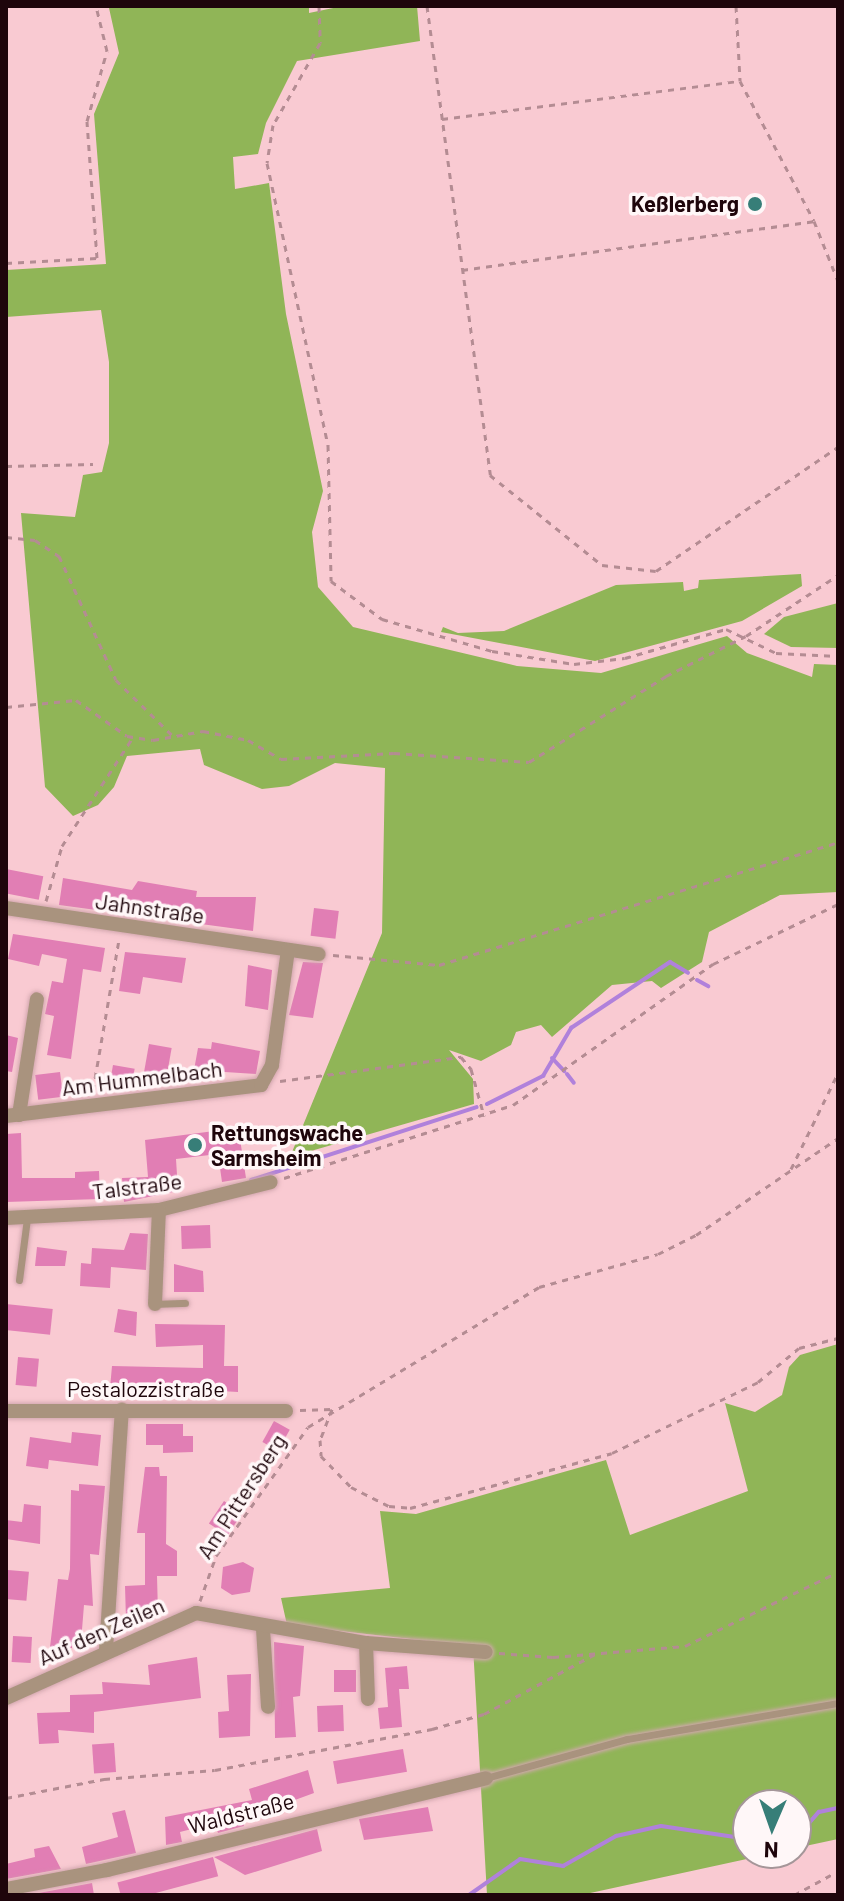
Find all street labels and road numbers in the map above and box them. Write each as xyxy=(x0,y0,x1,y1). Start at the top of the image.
street label: Jahnstraße xyxy=(94,887,206,929)
street label: Am Hummelbach xyxy=(60,1055,224,1101)
street label: Talstraße xyxy=(91,1167,183,1205)
street label: Pestalozzistraße xyxy=(67,1376,225,1402)
street label: Am Pittersberg xyxy=(191,1429,291,1563)
street label: Auf den Zeilen xyxy=(34,1591,168,1671)
street label: Waldstraße xyxy=(185,1787,297,1839)

